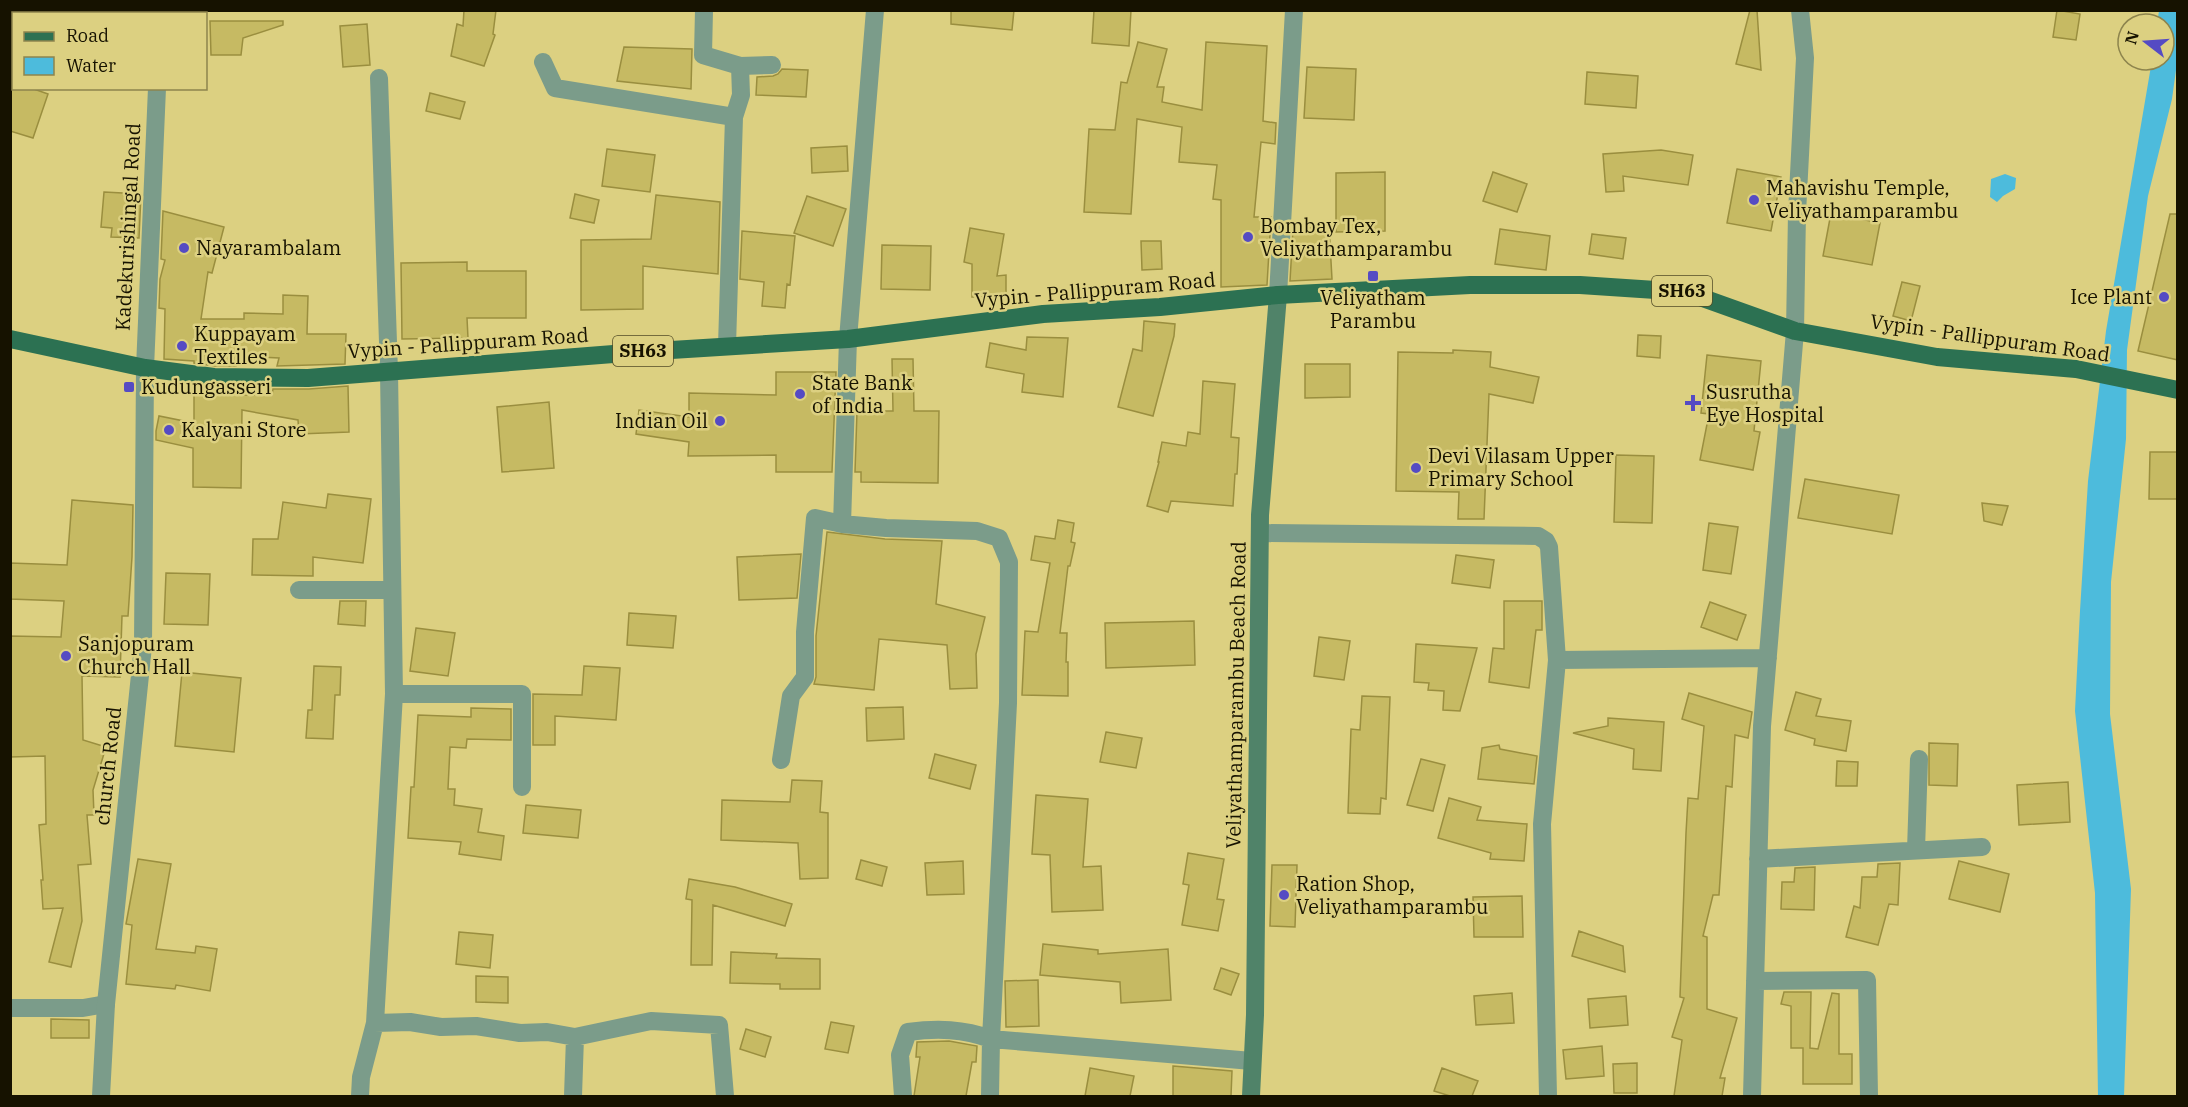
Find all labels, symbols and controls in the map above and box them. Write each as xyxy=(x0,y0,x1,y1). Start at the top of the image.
legend xyxy=(12,12,207,90)
north arrow xyxy=(2116,12,2176,72)
text: Road xyxy=(66,24,109,47)
text: N xyxy=(2120,29,2143,47)
text: Water xyxy=(66,54,116,77)
street label: Kadekurishingal Road xyxy=(109,122,146,332)
place label: Mahavishu Temple, Veliyathamparambu xyxy=(1766,174,1958,224)
marker: Mahavishu Temple, Veliyathamparambu xyxy=(1747,193,1761,207)
place label: Bombay Tex, Veliyathamparambu xyxy=(1260,212,1452,262)
marker: Bombay Tex, Veliyathamparambu xyxy=(1241,230,1255,244)
place label: Nayarambalam xyxy=(196,234,341,261)
marker: Nayarambalam xyxy=(177,241,191,255)
street label: Vypin - Pallippuram Road xyxy=(973,266,1217,313)
marker: Veliyatham Parambu xyxy=(1366,269,1380,283)
road number: SH63 xyxy=(1652,276,1712,306)
place label: Ice Plant xyxy=(2070,283,2152,310)
place label: Veliyatham Parambu xyxy=(1320,284,1426,334)
marker: Ice Plant xyxy=(2157,290,2171,304)
street label: Vypin - Pallippuram Road xyxy=(1868,307,2112,368)
place label: Kuppayam Textiles xyxy=(194,320,296,370)
street label: Vypin - Pallippuram Road xyxy=(346,321,589,364)
road number: SH63 xyxy=(613,336,673,366)
marker: Kuppayam Textiles xyxy=(175,339,189,353)
place label: State Bank of India xyxy=(812,369,913,419)
place label: Kudungasseri xyxy=(141,373,271,400)
place label: Susrutha Eye Hospital xyxy=(1706,378,1824,428)
marker: Kudungasseri xyxy=(122,380,136,394)
marker: State Bank of India xyxy=(793,387,807,401)
marker: Susrutha Eye Hospital xyxy=(1684,394,1702,412)
place label: Indian Oil xyxy=(615,407,708,434)
marker: Indian Oil xyxy=(713,414,727,428)
place label: Kalyani Store xyxy=(181,416,307,443)
marker: Kalyani Store xyxy=(162,423,176,437)
place label: Devi Vilasam Upper Primary School xyxy=(1428,442,1614,492)
marker: Devi Vilasam Upper Primary School xyxy=(1409,461,1423,475)
street label: Veliyathamparambu Beach Road xyxy=(1219,541,1252,849)
place label: Sanjopuram Church Hall xyxy=(78,630,194,680)
marker: Sanjopuram Church Hall xyxy=(59,649,73,663)
street label: church Road xyxy=(88,705,127,827)
place label: Ration Shop, Veliyathamparambu xyxy=(1296,870,1488,920)
marker: Ration Shop, Veliyathamparambu xyxy=(1277,888,1291,902)

